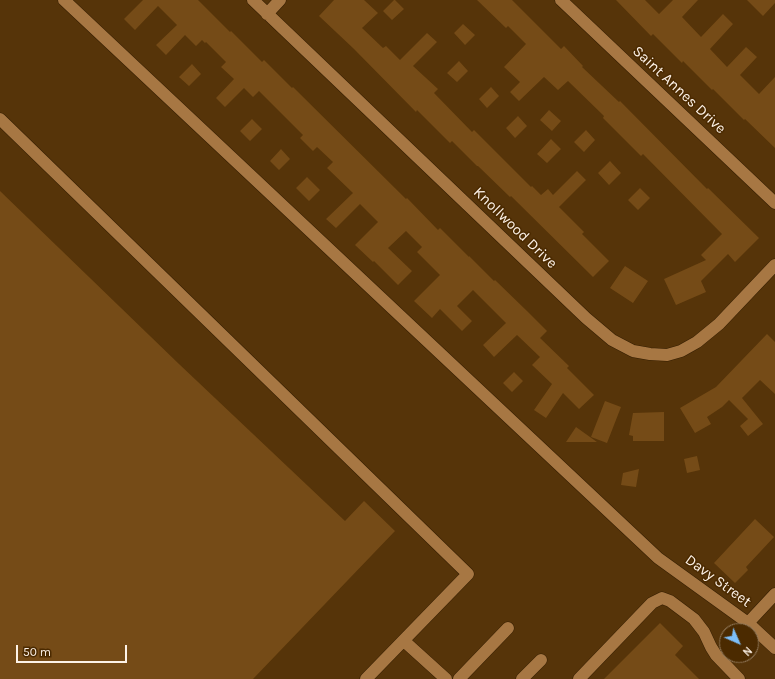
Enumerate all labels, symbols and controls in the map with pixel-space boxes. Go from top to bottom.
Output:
street label: Saint Annes Drive [629,42,729,138]
street label: Knollwood Drive [469,183,561,273]
street label: Davy Street [681,551,755,611]
north arrow [719,623,759,663]
scale bar [18,637,129,663]
text: N [740,644,755,659]
text: 50 m [23,645,51,659]

